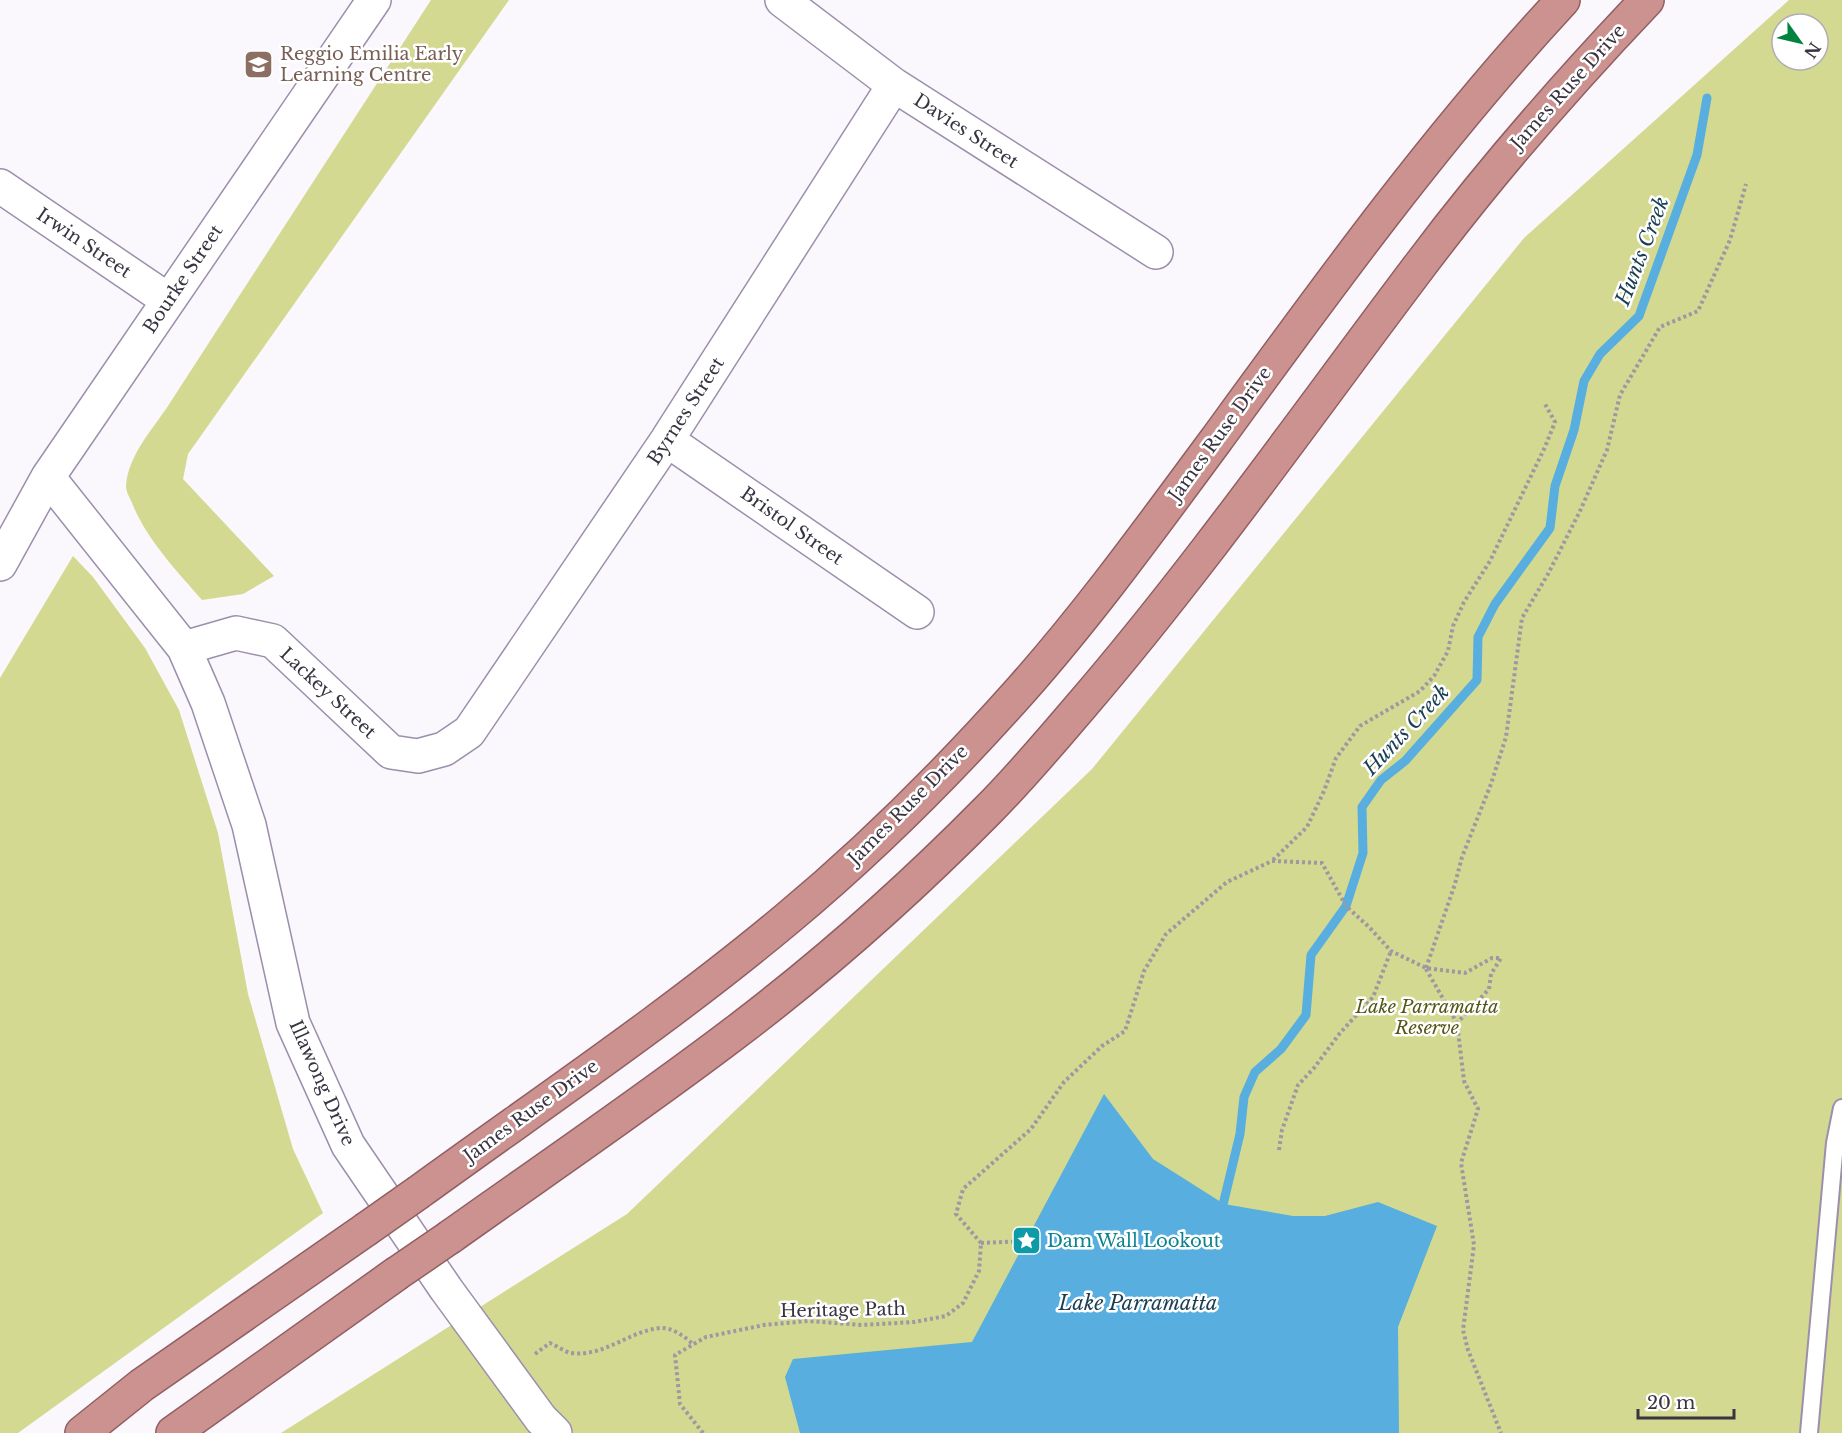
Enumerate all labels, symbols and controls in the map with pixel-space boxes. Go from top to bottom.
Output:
north arrow [1770,12,1830,72]
street label: James Ruse Drive [1505,20,1630,156]
text: N [1800,39,1825,62]
place label: Reggio Emilia Early Learning Centre [280,43,464,86]
school or university icon: Reggio Emilia Early Learning Centre [243,48,275,80]
street label: Davies Street [910,89,1023,173]
water label: Hunts Creek [1610,193,1674,310]
street label: Irwin Street [33,203,136,283]
street label: Bourke Street [139,220,228,337]
street label: Byrnes Street [643,353,729,469]
street label: James Ruse Drive [1163,362,1276,507]
street label: Bristol Street [736,482,848,570]
street label: Lackey Street [275,643,381,743]
water label: Hunts Creek [1358,680,1454,781]
street label: James Ruse Drive [842,740,973,871]
park label: Lake Parramatta Reserve [1355,996,1498,1039]
street label: Illawong Drive [284,1017,360,1149]
street label: James Ruse Drive [458,1055,603,1168]
place icon: Dam Wall Lookout [1010,1225,1042,1257]
place label: Dam Wall Lookout [1047,1230,1221,1252]
water label: Lake Parramatta [1058,1291,1217,1315]
street label: Heritage Path [780,1298,906,1322]
scale bar [1638,1382,1734,1420]
text: 20 m [1647,1392,1695,1414]

